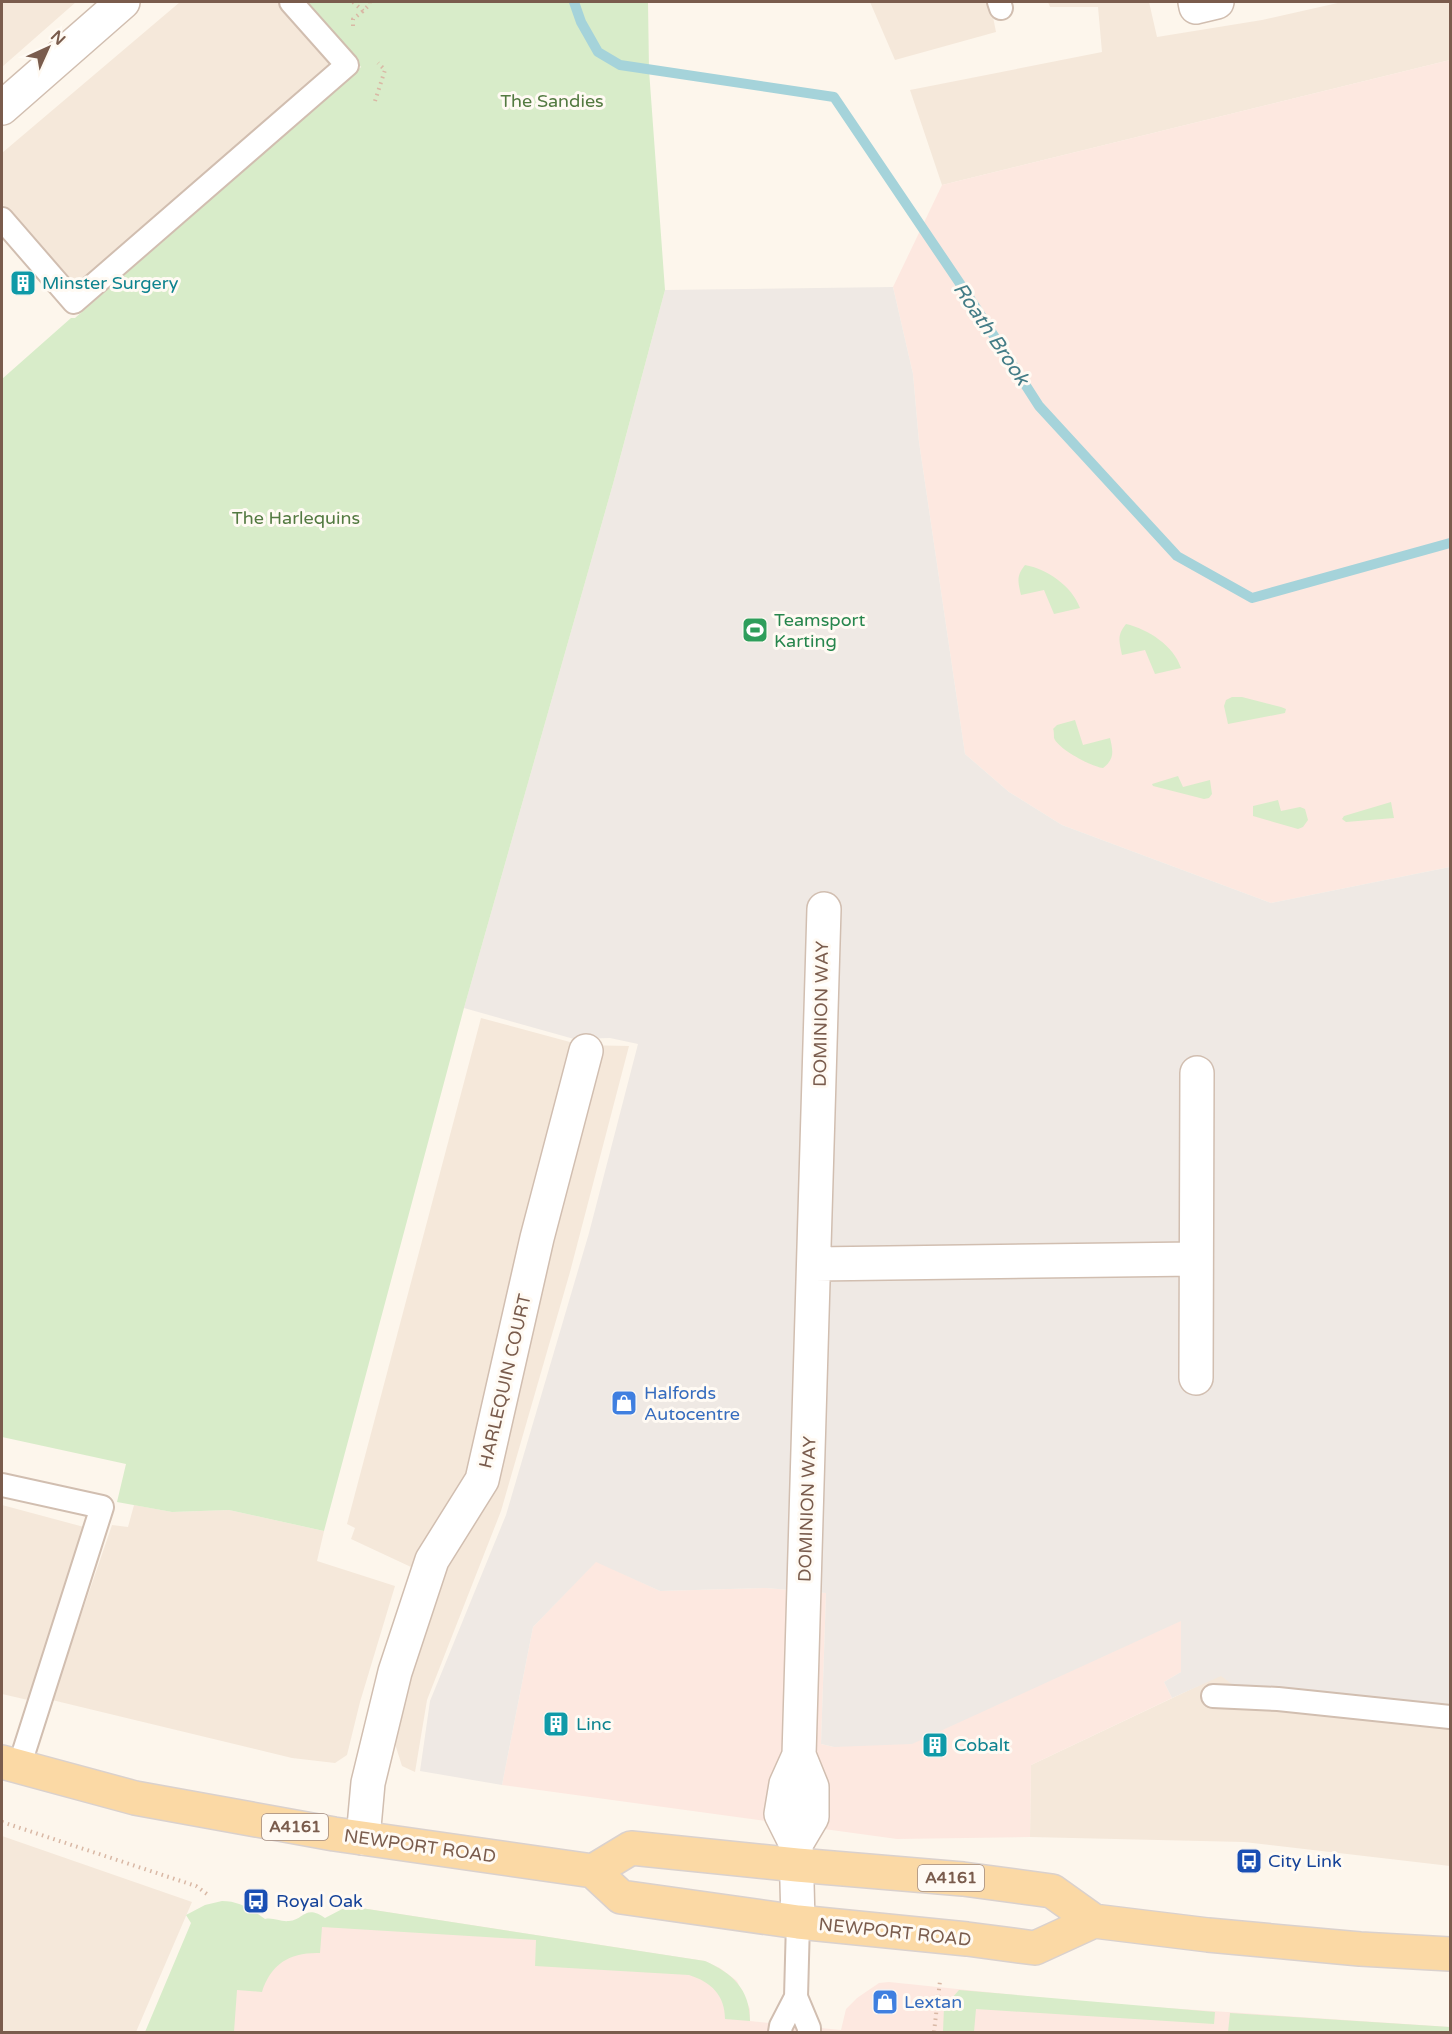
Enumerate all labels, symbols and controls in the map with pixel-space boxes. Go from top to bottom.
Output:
north arrow [18,18,78,78]
text: N [46,26,70,50]
park label: The Sandies [500,90,604,112]
building icon: Minster Surgery [8,268,38,298]
place label: Minster Surgery [42,272,179,294]
water label: Roath Brook [948,278,1035,392]
park label: The Harlequins [232,507,360,529]
place label: Teamsport Karting [774,609,865,652]
sports icon: Teamsport Karting [740,615,770,645]
street label: DOMINION WAY [809,940,833,1087]
street label: HARLEQUIN COURT [474,1292,536,1470]
place label: Halfords Autocentre [644,1382,740,1425]
shop icon: Halfords Autocentre [609,1388,639,1418]
street label: DOMINION WAY [793,1435,821,1582]
building icon: Linc [541,1709,571,1739]
place label: Linc [576,1713,611,1735]
building icon: Cobalt [920,1730,950,1760]
place label: Cobalt [954,1734,1010,1756]
road number: A4161 [262,1814,328,1840]
street label: NEWPORT ROAD [343,1824,497,1868]
bus stop icon: City Link [1234,1846,1264,1876]
place label: City Link [1268,1850,1342,1872]
road number: A4161 [918,1865,984,1891]
bus stop icon: Royal Oak [241,1886,271,1916]
place label: Royal Oak [276,1890,363,1912]
street label: NEWPORT ROAD [818,1913,972,1951]
shop icon: Lextan [870,1987,900,2017]
place label: Lextan [904,1991,962,2013]

